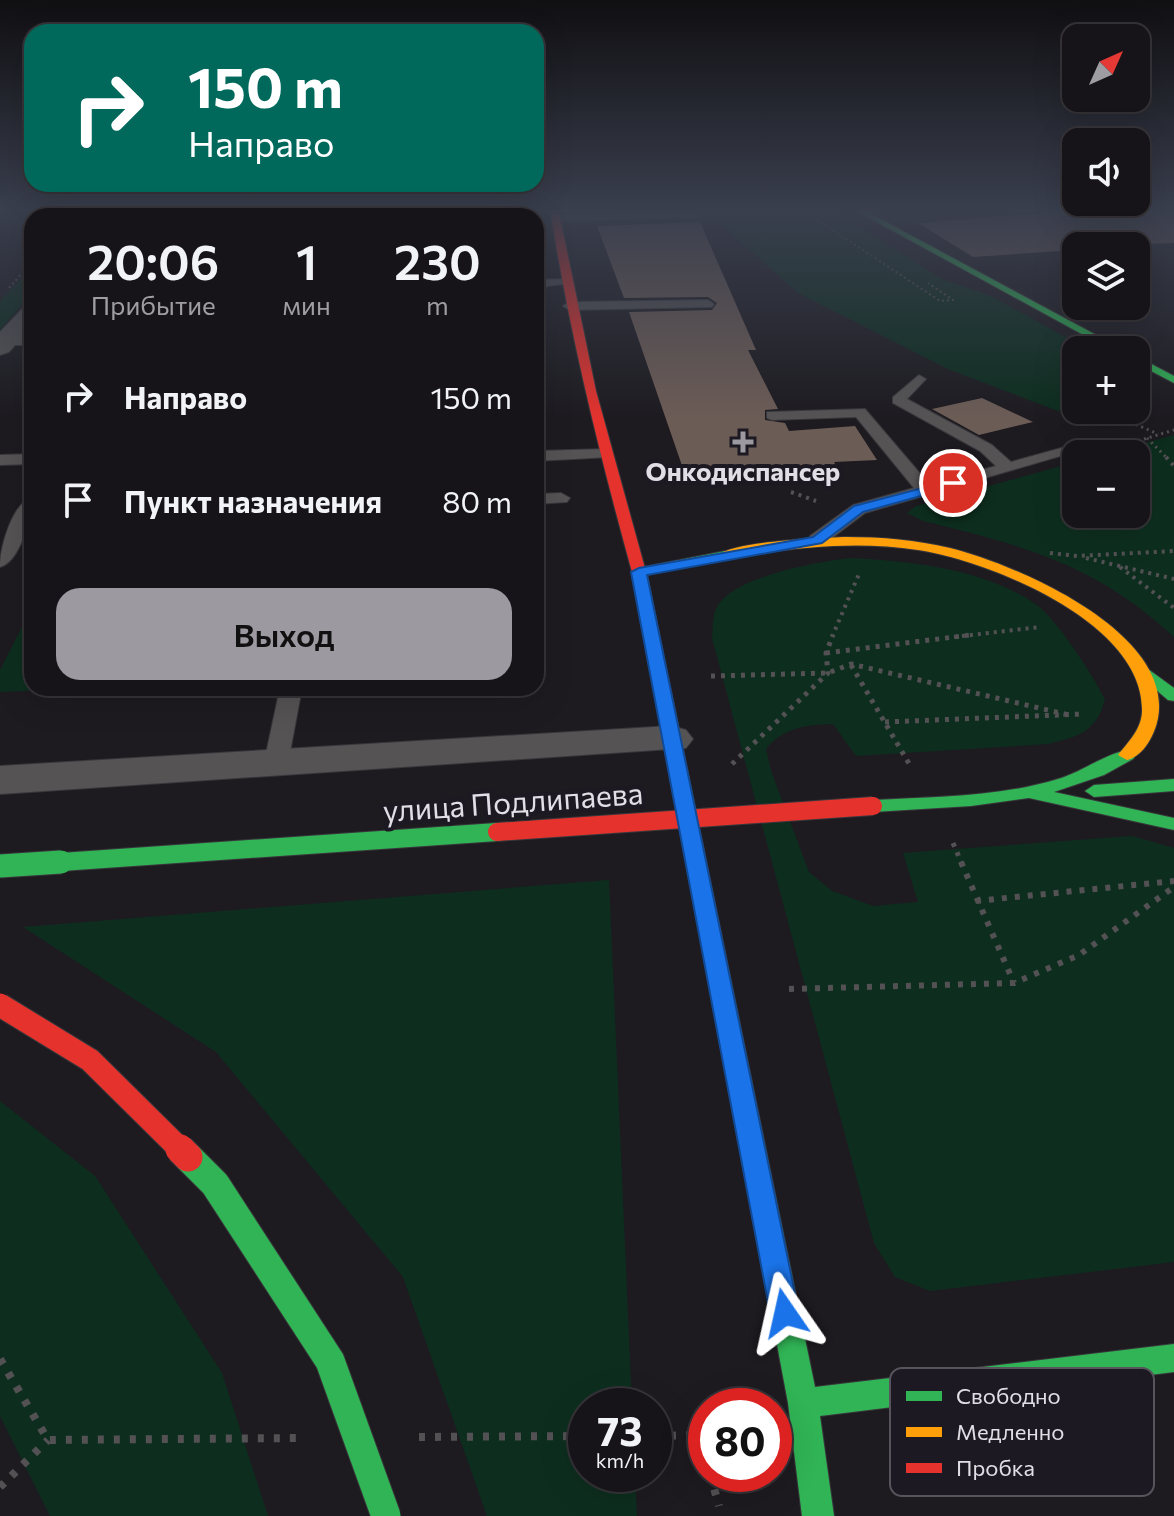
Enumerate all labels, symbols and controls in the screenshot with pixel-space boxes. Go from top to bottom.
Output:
north arrow [1062,24,1150,112]
map controls [1062,24,1150,528]
text: 150 m [188,51,343,120]
icon: right [56,56,160,160]
text: Направо [188,120,334,164]
button: sound [1062,128,1150,216]
text: 20:06 [87,231,219,290]
text: 1 [296,231,317,290]
text: 230 [394,231,481,290]
button: layers [1062,232,1150,320]
text: Прибытие [91,289,216,320]
text: мин [283,289,331,320]
text: m [426,289,449,320]
button: + [1062,336,1150,424]
icon: right [56,374,100,418]
text: Направо [124,378,247,415]
text: 150 m [430,378,512,415]
marker: Онкодиспансер [732,431,754,453]
button: − [1062,440,1150,528]
pin [919,449,987,517]
place label: Онкодиспансер [646,455,840,486]
icon: arrive [931,461,975,505]
icon: arrive [56,478,100,522]
text: Пункт назначения [124,482,382,519]
text: 80 m [442,482,512,519]
button: Выход [56,588,512,680]
street label: улица Подлипаева [382,773,644,828]
position arrow [743,1271,827,1355]
legend [890,1368,1154,1496]
text: Свободно [956,1382,1061,1409]
speed limit sign: 80 [688,1388,792,1492]
text: 73 [597,1405,643,1454]
text: Медленно [956,1418,1064,1445]
text: km/h [596,1448,644,1472]
text: Пробка [956,1454,1035,1481]

